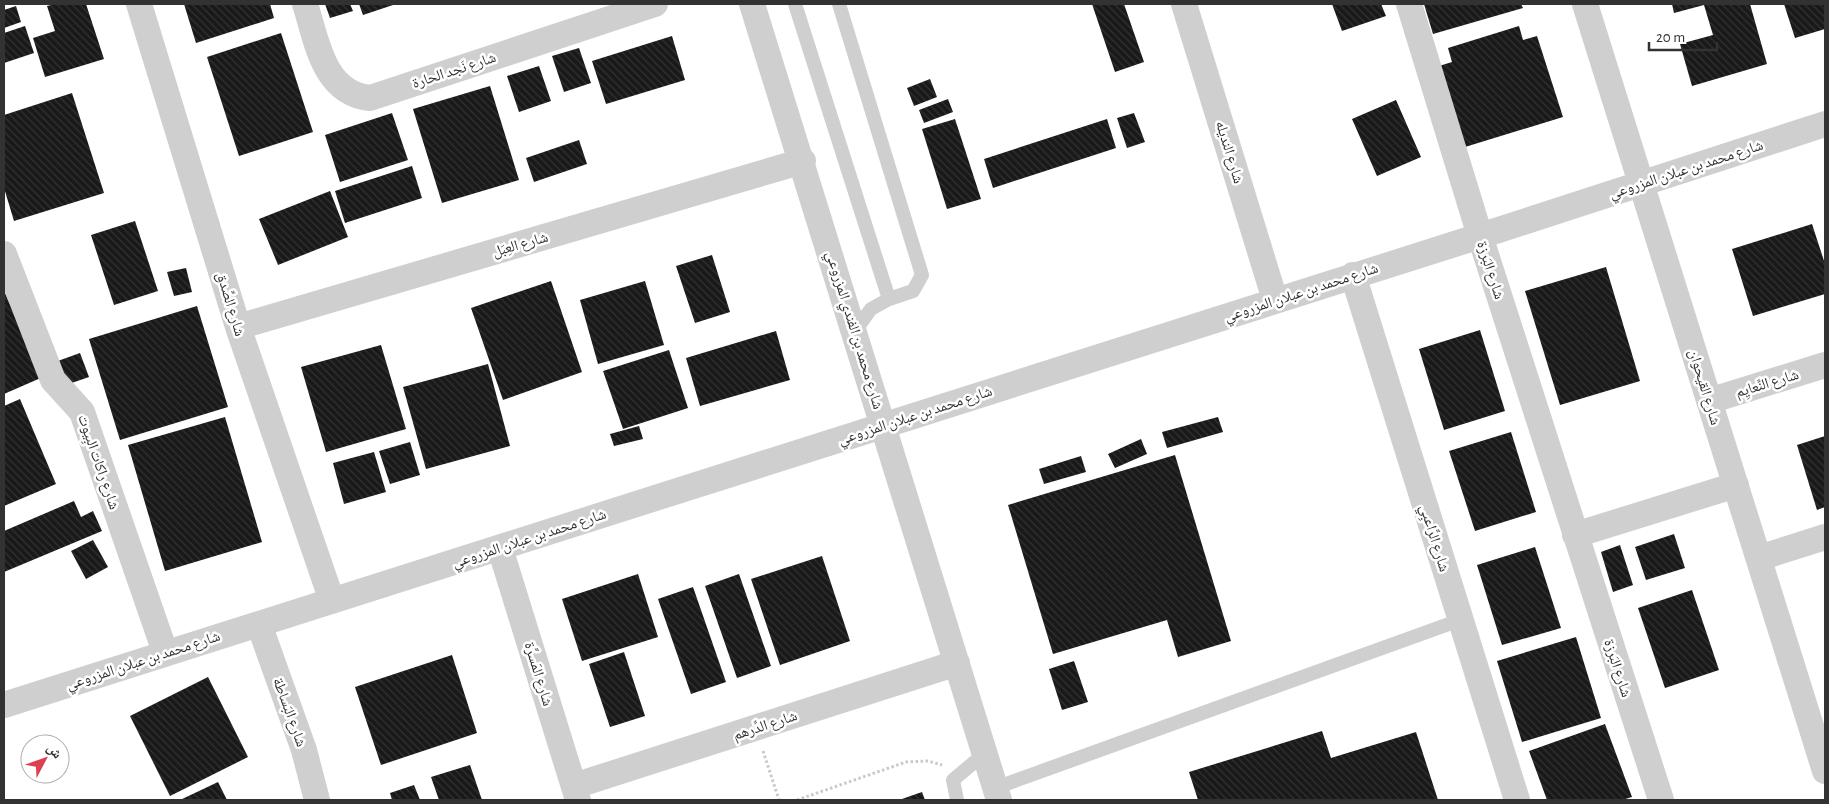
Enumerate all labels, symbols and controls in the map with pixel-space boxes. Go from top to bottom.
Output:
scale bar [1649,20,1716,52]
text: 20 m [1656,30,1685,45]
street label: شارع نَجد الحارة [410,50,499,93]
street label: شارع النديله [1211,119,1246,186]
street label: شارع محمد بن عبلان المزروعي [1607,137,1766,205]
street label: شارع العِبَل [491,229,550,261]
street label: شارع البَرزة [1472,239,1507,302]
street label: شارع محمد بن الفندي المزروعي [820,249,886,412]
street label: شارع محمد بن عبلان المزروعي [1222,260,1381,328]
street label: شارع الصِّدق [212,270,249,339]
street label: شارع القيحوان [1684,348,1723,427]
street label: شارع النَّعايِم [1734,366,1801,403]
street label: شارع محمد بن عبلان المزروعي [836,383,995,451]
street label: شارع راكات البِيوت [72,413,122,513]
street label: شارع الرَّاعبِي [1414,502,1453,575]
street label: شارع محمد بن عبلان المزروعي [450,506,609,574]
street label: شارع محمد بن عبلان المزروعي [64,628,223,696]
street label: شارع البَرزة [1599,637,1634,700]
street label: شارع المَسرَّة [520,640,556,709]
street label: شارع البَساطة [268,676,309,750]
street label: شارع الدِّرهم [731,707,800,745]
north arrow [20,734,70,784]
text: ش [43,741,64,762]

